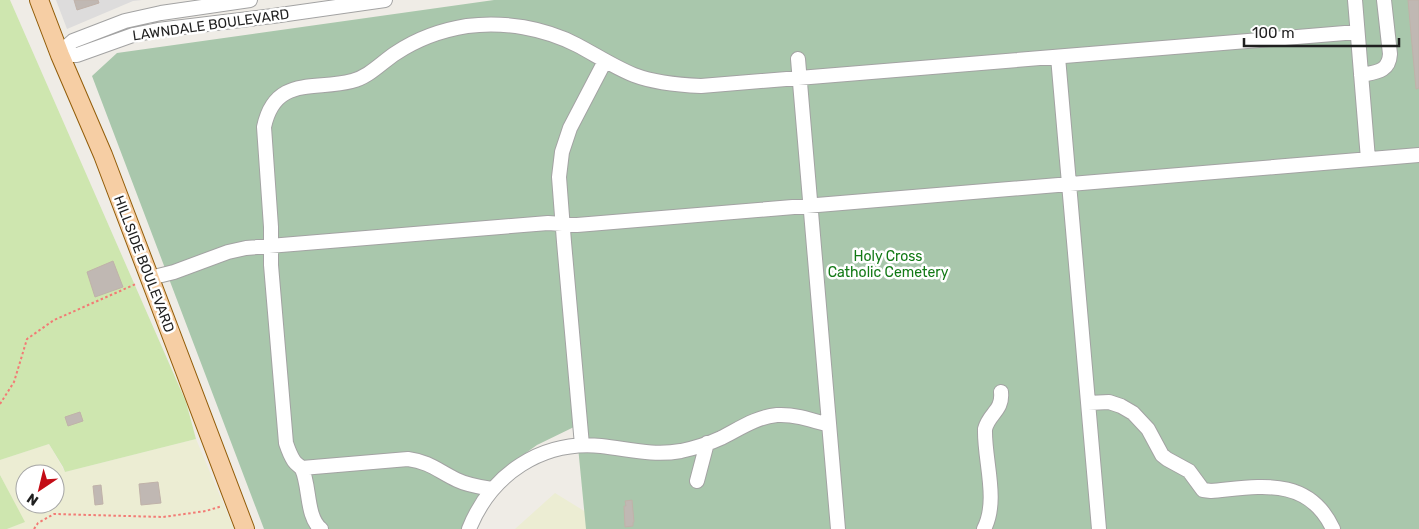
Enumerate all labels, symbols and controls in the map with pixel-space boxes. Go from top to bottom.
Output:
street label: LAWNDALE BOULEVARD [132,6,290,44]
scale bar [1244,15,1399,47]
text: 100 m [1252,24,1294,42]
street label: HILLSIDE BOULEVARD [110,193,178,335]
park label: Holy Cross Catholic Cemetery [828,248,949,281]
north arrow [15,464,65,514]
text: N [24,489,42,509]

